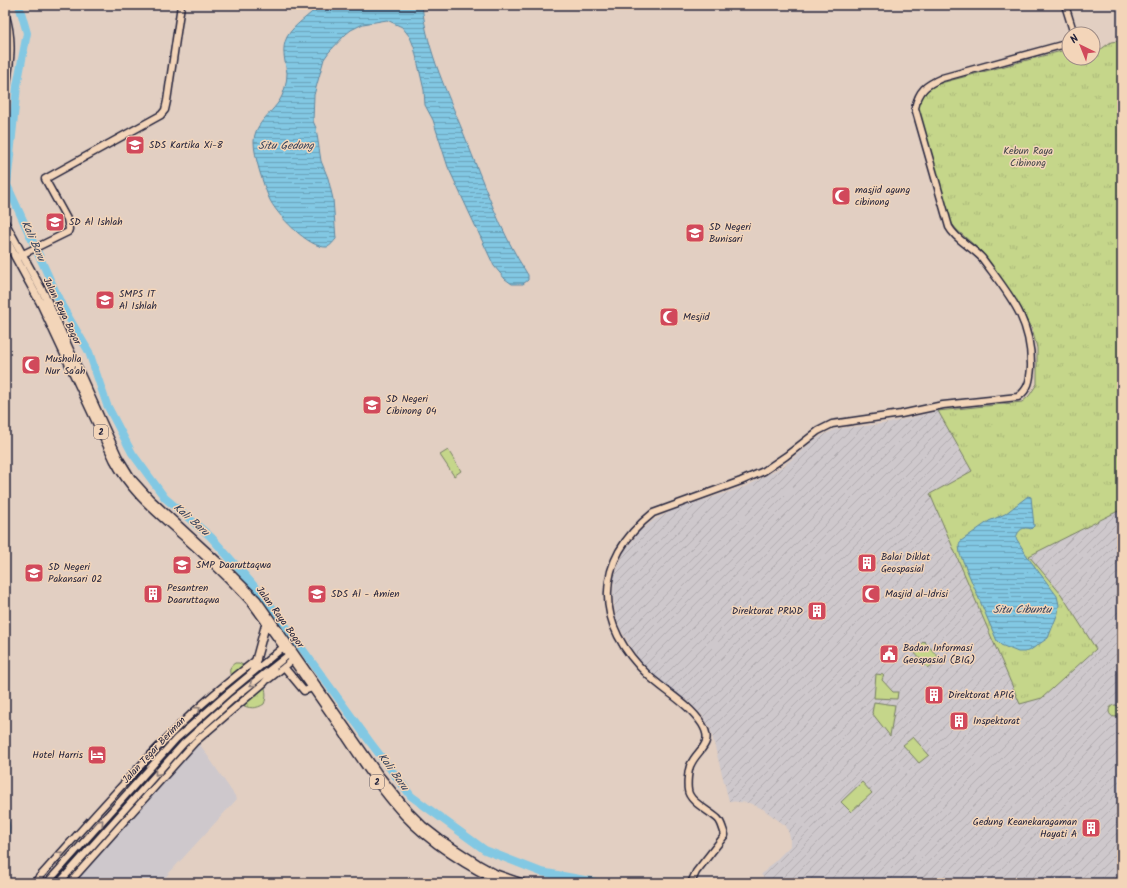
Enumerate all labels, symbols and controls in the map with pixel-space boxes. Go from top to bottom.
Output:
north arrow [1061,26,1101,66]
text: N [1066,30,1084,48]
school or university icon: SDS Kartika Xi-8 [124,134,146,156]
place label: SDS Kartika Xi-8 [149,137,224,153]
water label: Situ Gedong [258,137,315,155]
park label: Kebun Raya Cibinong [1003,143,1053,171]
place label: masjid agung cibinong [855,182,910,210]
mosque icon: masjid agung cibinong [830,185,852,207]
school or university icon: SD Al Ishlah [44,211,66,233]
place label: SD Al Ishlah [69,214,123,230]
water label: Kali Baru [16,218,51,266]
place label: SD Negeri Bunisari [709,219,752,247]
school or university icon: SD Negeri Bunisari [684,222,706,244]
street label: Jalan Raya Bogor [39,275,86,348]
place label: SMPS IT Al Ishlah [119,286,157,314]
school or university icon: SMPS IT Al Ishlah [94,289,116,311]
mosque icon: Mesjid [658,306,680,328]
place label: Mesjid [683,309,711,325]
place label: Musholla Nur Sa'ah [45,351,85,379]
mosque icon: Musholla Nur Sa'ah [20,354,42,376]
place label: SD Negeri Cibinong 04 [386,391,437,419]
school or university icon: SD Negeri Cibinong 04 [361,394,383,416]
road number: 2 [94,425,108,439]
water label: Kali Baru [169,499,214,542]
place label: Balai Diklat Geospasial [881,549,930,577]
building icon: Balai Diklat Geospasial [856,552,878,574]
school or university icon: SMP Daaruttaqwa [171,554,193,576]
place label: SMP Daaruttaqwa [196,557,271,573]
place label: SD Negeri Pakansari 02 [48,559,102,587]
school or university icon: SD Negeri Pakansari 02 [23,562,45,584]
place label: Pesantren Daaruttaqwa [167,580,220,608]
building icon: Pesantren Daaruttaqwa [142,583,164,605]
street label: Jalan Raya Bogor [252,583,308,652]
school or university icon: SDS Al - Amien [306,583,328,605]
mosque icon: Masjid al-Idrisi [860,583,882,605]
place label: SDS Al - Amien [331,586,399,602]
place label: Masjid al-Idrisi [885,586,949,602]
building icon: Direktorat PRWD [806,600,828,622]
water label: Situ Cibuntu [993,601,1053,619]
place label: Direktorat PRWD [732,603,804,619]
place label: Badan Informasi Geospasial (BIG) [903,640,975,668]
public building icon: Badan Informasi Geospasial (BIG) [878,643,900,665]
one-way arrow [249,679,256,686]
building icon: Direktorat APIG [923,684,945,706]
place label: Direktorat APIG [948,687,1014,703]
one-way arrow [193,706,201,713]
building icon: Inspektorat [948,710,970,732]
street label: Jalan Tegar Beriman [118,713,190,787]
place label: Inspektorat [973,713,1020,729]
hotel icon: Hotel Harris [86,744,108,766]
place label: Hotel Harris [32,747,84,763]
water label: Kali Baru [373,750,414,796]
one-way arrow [154,768,162,776]
road number: 2 [370,775,384,789]
place label: Gedung Keanekaragaman Hayati A [973,814,1077,842]
building icon: Gedung Keanekaragaman Hayati A [1080,817,1102,839]
one-way arrow [96,820,103,827]
one-way arrow [56,851,63,859]

